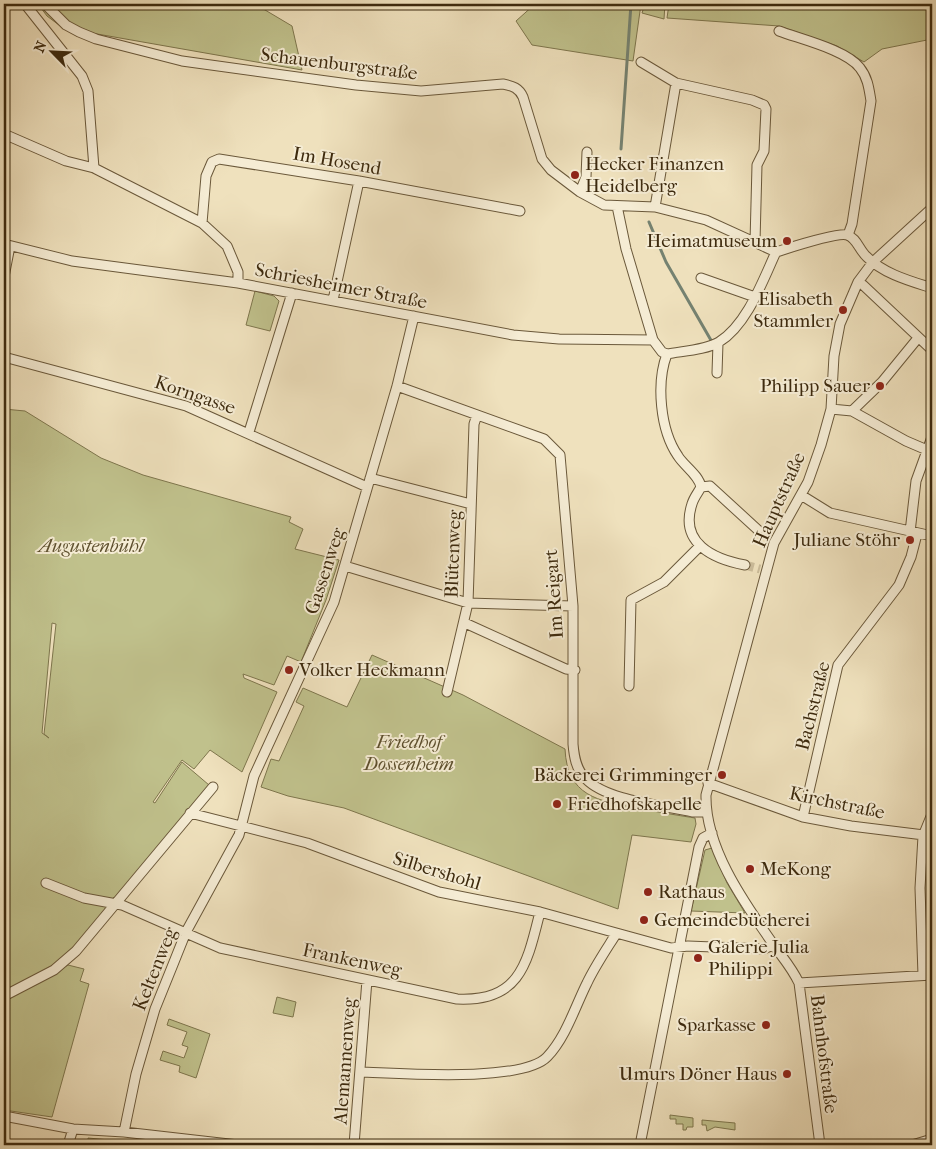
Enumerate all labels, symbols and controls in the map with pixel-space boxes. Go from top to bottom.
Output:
north arrow [28,28,78,78]
text: N [31,38,51,55]
street label: Schauenburgstraße [259,43,419,85]
street label: Im Hosend [291,142,384,180]
place label: Hecker Finanzen Heidelberg [585,153,724,197]
marker: Hecker Finanzen Heidelberg [569,169,581,181]
place label: Heimatmuseum [647,230,777,252]
marker: Heimatmuseum [781,235,793,247]
street label: Schriesheimer Straße [253,259,429,313]
place label: Elisabeth Stammler [753,288,834,332]
marker: Elisabeth Stammler [837,304,849,316]
street label: Korngasse [151,371,239,419]
place label: Philipp Sauer [760,375,871,397]
marker: Philipp Sauer [874,380,886,392]
street label: Hauptstraße [748,449,810,551]
street label: Blütenweg [440,509,466,599]
street label: Gassenweg [301,524,350,617]
place label: Juliane Stöhr [792,529,901,551]
marker: Juliane Stöhr [904,534,916,546]
park label: Augustenbühl [37,535,146,557]
street label: Im Reigart [540,548,568,639]
place label: Volker Heckmann [298,659,445,681]
street label: Bachstraße [791,659,835,753]
marker: Volker Heckmann [283,664,295,676]
park label: Friedhof Dossenheim [362,731,454,775]
place label: Bäckerei Grimminger [534,764,713,786]
marker: Bäckerei Grimminger [716,769,728,781]
street label: Kirchstraße [787,782,887,824]
place label: Friedhofskapelle [567,793,702,815]
marker: Friedhofskapelle [551,798,563,810]
street label: Silbershohl [390,847,484,895]
place label: MeKong [760,858,831,880]
marker: MeKong [744,863,756,875]
place label: Rathaus [658,881,725,903]
marker: Rathaus [642,886,654,898]
place label: Gemeindebücherei [654,909,810,931]
marker: Gemeindebücherei [638,914,650,926]
street label: Keltenweg [128,923,182,1014]
place label: Galerie Julia Philippi [708,936,809,980]
street label: Frankenweg [300,939,404,981]
marker: Galerie Julia Philippi [692,952,704,964]
street label: Bahnhofstraße [806,993,842,1115]
street label: Alemannenweg [330,996,360,1126]
place label: Sparkasse [677,1014,756,1036]
marker: Sparkasse [760,1019,772,1031]
place label: Umurs Döner Haus [619,1063,777,1085]
marker: Umurs Döner Haus [781,1068,793,1080]

